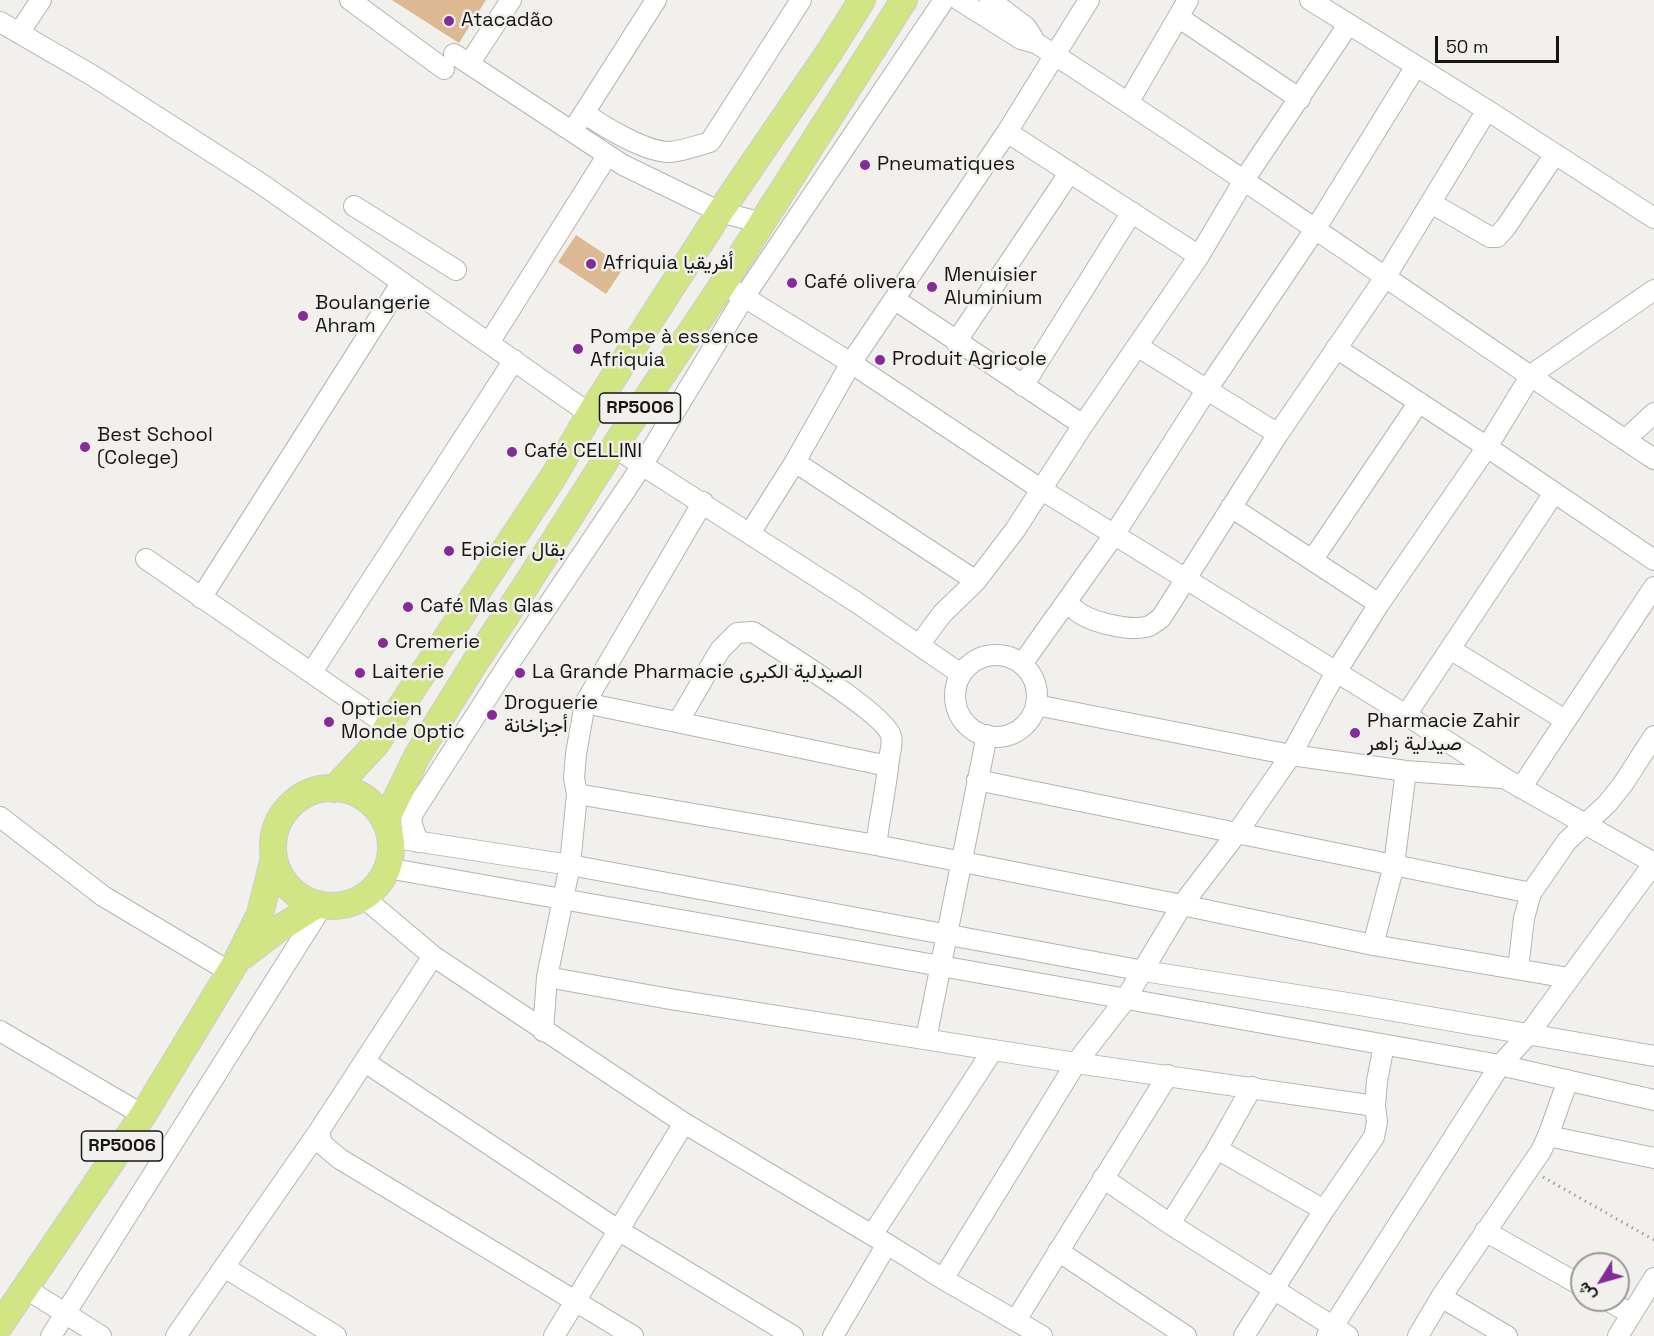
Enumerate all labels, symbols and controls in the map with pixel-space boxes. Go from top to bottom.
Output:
place label: Atacadão [461,9,553,33]
marker: Atacadão [442,14,456,28]
scale bar [1438,24,1562,62]
text: 50 m [1446,35,1488,58]
place label: Pneumatiques [877,153,1015,177]
marker: Pneumatiques [858,158,872,172]
place label: Afriquia أفريقيا [603,252,733,276]
marker: Afriquia أفريقيا [584,257,598,271]
place label: Menuisier Aluminium [944,264,1042,311]
place label: Café olivera [804,271,916,295]
marker: Café olivera [785,276,799,290]
marker: Menuisier Aluminium [925,280,939,294]
place label: Boulangerie Ahram [315,292,430,339]
marker: Boulangerie Ahram [296,309,310,323]
place label: Pompe à essence Afriquia [590,326,759,373]
marker: Pompe à essence Afriquia [571,342,585,356]
place label: Produit Agricole [892,348,1047,372]
marker: Produit Agricole [873,353,887,367]
road number: RP5006 [600,393,680,423]
place label: Best School (Colege) [97,424,213,471]
marker: Best School (Colege) [78,440,92,454]
place label: Café CELLINI [524,440,642,464]
marker: Café CELLINI [505,445,519,459]
place label: Epicier بقال [461,539,565,563]
marker: Epicier بقال [442,544,456,558]
place label: Café Mas Glas [420,595,554,619]
marker: Café Mas Glas [401,600,415,614]
place label: Cremerie [395,631,480,655]
marker: Cremerie [376,636,390,650]
place label: Laiterie [372,661,444,685]
place label: La Grande Pharmacie الصيدلية الكبرى [532,661,863,685]
marker: Laiterie [353,666,367,680]
marker: La Grande Pharmacie الصيدلية الكبرى [513,666,527,680]
place label: Droguerie أجزاخانة [504,692,598,739]
place label: Opticien Monde Optic [341,698,465,745]
marker: Droguerie أجزاخانة [485,708,499,722]
place label: Pharmacie Zahir صيدلية زاهر [1367,710,1520,757]
marker: Opticien Monde Optic [322,715,336,729]
marker: Pharmacie Zahir صيدلية زاهر [1348,726,1362,740]
road number: RP5006 [82,1131,162,1161]
north arrow [1570,1252,1630,1312]
text: ش [1573,1278,1601,1306]

